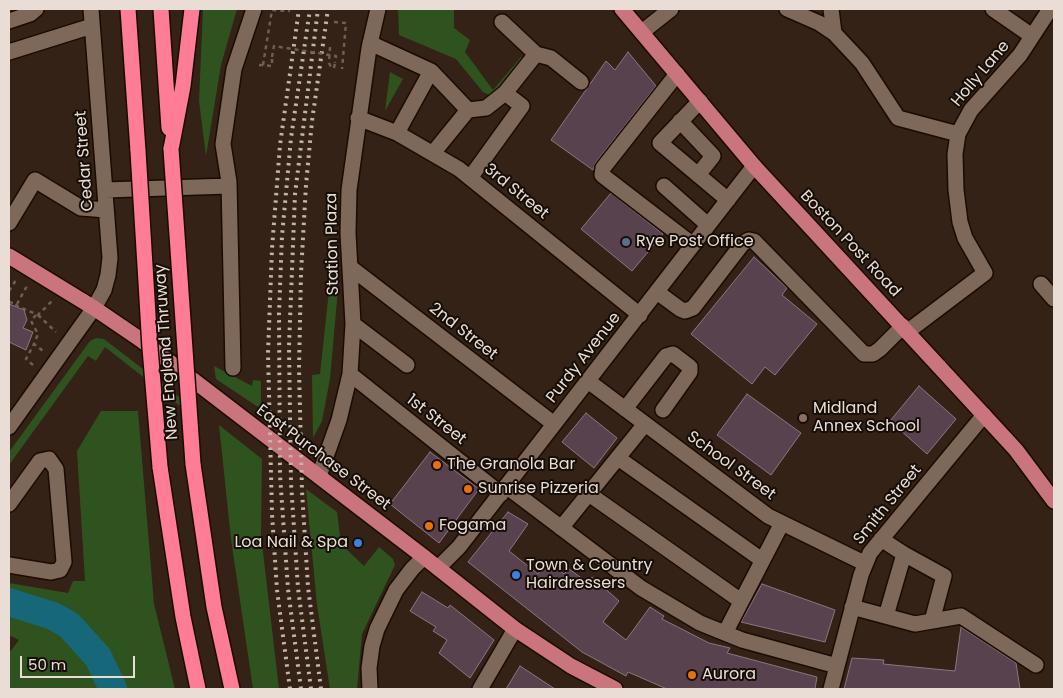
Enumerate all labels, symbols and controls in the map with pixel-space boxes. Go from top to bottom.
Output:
street label: Holly Lane [948,37,1014,111]
street label: Cedar Street [72,110,98,212]
street label: 3rd Street [480,160,552,224]
street label: Boston Post Road [796,187,904,301]
street label: Station Plaza [323,193,343,295]
place label: Rye Post Office [636,232,754,252]
marker: Rye Post Office [620,236,632,248]
street label: New England Thruway [151,264,183,440]
street label: 2nd Street [425,299,501,365]
street label: Purdy Avenue [543,309,625,407]
street label: 1st Street [402,391,470,449]
place label: Midland Annex School [813,399,920,437]
street label: East Purchase Street [252,401,394,515]
marker: Midland Annex School [797,412,809,424]
street label: School Street [683,427,779,505]
place label: The Granola Bar [447,455,575,475]
marker: The Granola Bar [431,459,443,471]
street label: Smith Street [850,461,926,549]
place label: Sunrise Pizzeria [478,479,599,499]
marker: Sunrise Pizzeria [462,483,474,495]
place label: Fogama [439,516,506,536]
marker: Fogama [423,520,435,532]
place label: Loa Nail & Spa [234,533,348,553]
marker: Loa Nail & Spa [352,537,364,549]
place label: Town & Country Hairdressers [526,556,652,594]
marker: Town & Country Hairdressers [510,569,522,581]
scale bar [22,646,138,678]
text: 50 m [28,654,66,675]
place label: Aurora [702,665,756,685]
marker: Aurora [686,669,698,681]

